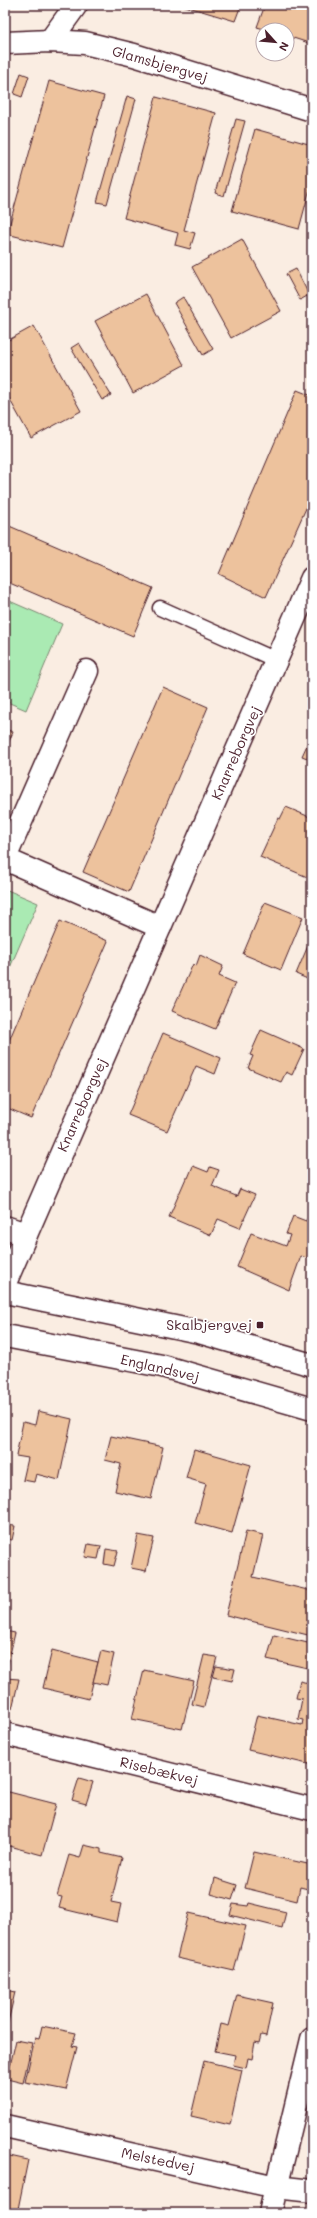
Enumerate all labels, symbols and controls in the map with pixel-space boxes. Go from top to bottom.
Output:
north arrow [255,22,295,62]
text: N [276,40,293,54]
street label: Glamsbjergvej [110,41,210,86]
street label: Knarreborgvej [206,703,265,803]
street label: Knarreborgvej [52,1055,111,1155]
place label: Skalbjergvej [166,1315,252,1334]
marker: Skalbjergvej [255,1320,265,1330]
street label: Englandsvej [119,1349,201,1386]
street label: Risebækvej [118,1752,200,1789]
street label: Melstedvej [120,2142,197,2177]

